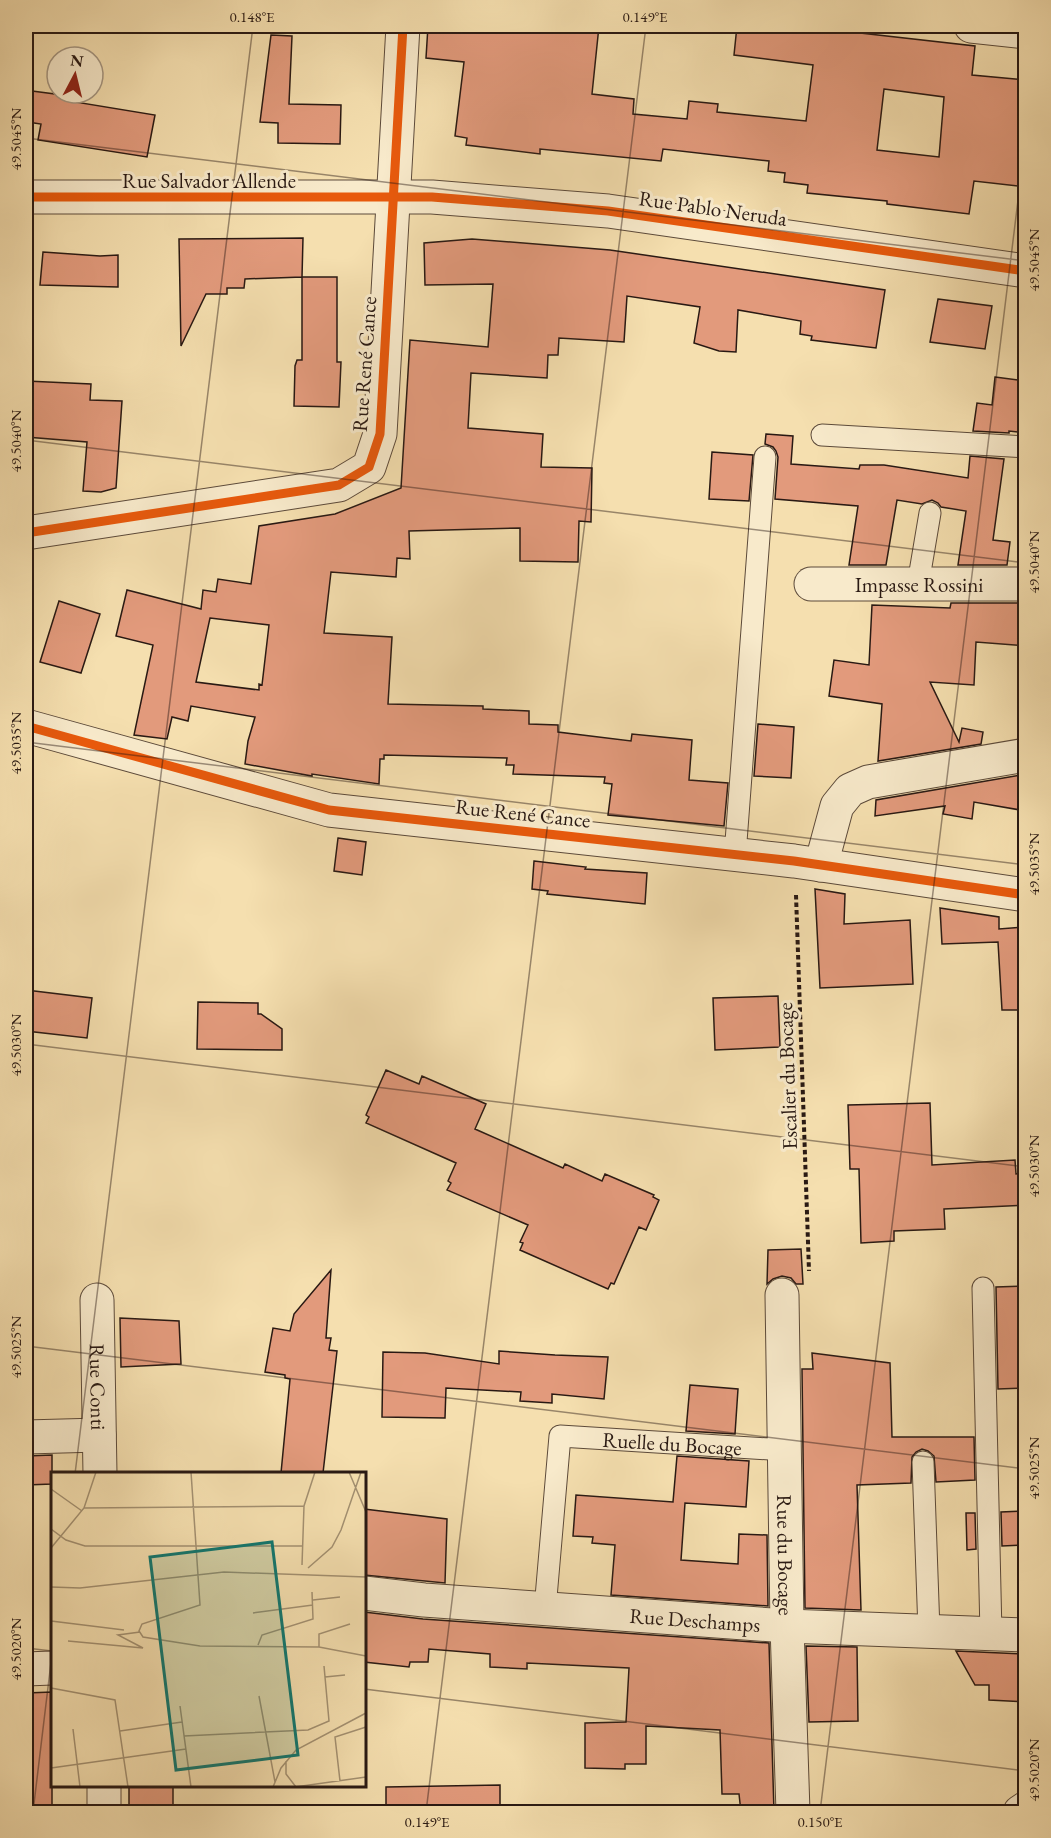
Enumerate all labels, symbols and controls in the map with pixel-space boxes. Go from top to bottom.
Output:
text: 0.148°E [229,7,275,26]
text: 0.149°E [622,7,668,26]
north arrow [45,45,105,105]
text: N [69,49,85,72]
text: 49.5045°N [6,107,25,170]
street label: Rue Salvador Allende [122,167,296,194]
street label: Rue Pablo Neruda [637,184,789,232]
text: 49.5045°N [1024,228,1043,291]
street label: Rue René Cance [346,295,382,433]
text: 49.5040°N [6,409,25,472]
text: 49.5040°N [1024,530,1043,593]
street label: Impasse Rossini [855,571,983,598]
text: 49.5035°N [6,711,25,774]
street label: Rue René Cance [454,792,592,834]
text: 49.5035°N [1024,832,1043,895]
street label: Escalier du Bocage [771,1002,803,1150]
text: 49.5030°N [6,1013,25,1076]
text: 49.5030°N [1024,1134,1043,1197]
text: 49.5025°N [6,1315,25,1378]
street label: Rue Conti [84,1343,113,1431]
street label: Ruelle du Bocage [602,1425,743,1461]
text: 49.5025°N [1024,1436,1043,1499]
inset map [51,1472,366,1787]
street label: Rue du Bocage [772,1494,800,1616]
street label: Rue Deschamps [629,1601,761,1638]
text: 49.5020°N [6,1617,25,1680]
text: 49.5020°N [1024,1738,1043,1801]
text: 0.149°E [404,1812,450,1831]
text: 0.150°E [797,1812,843,1831]

